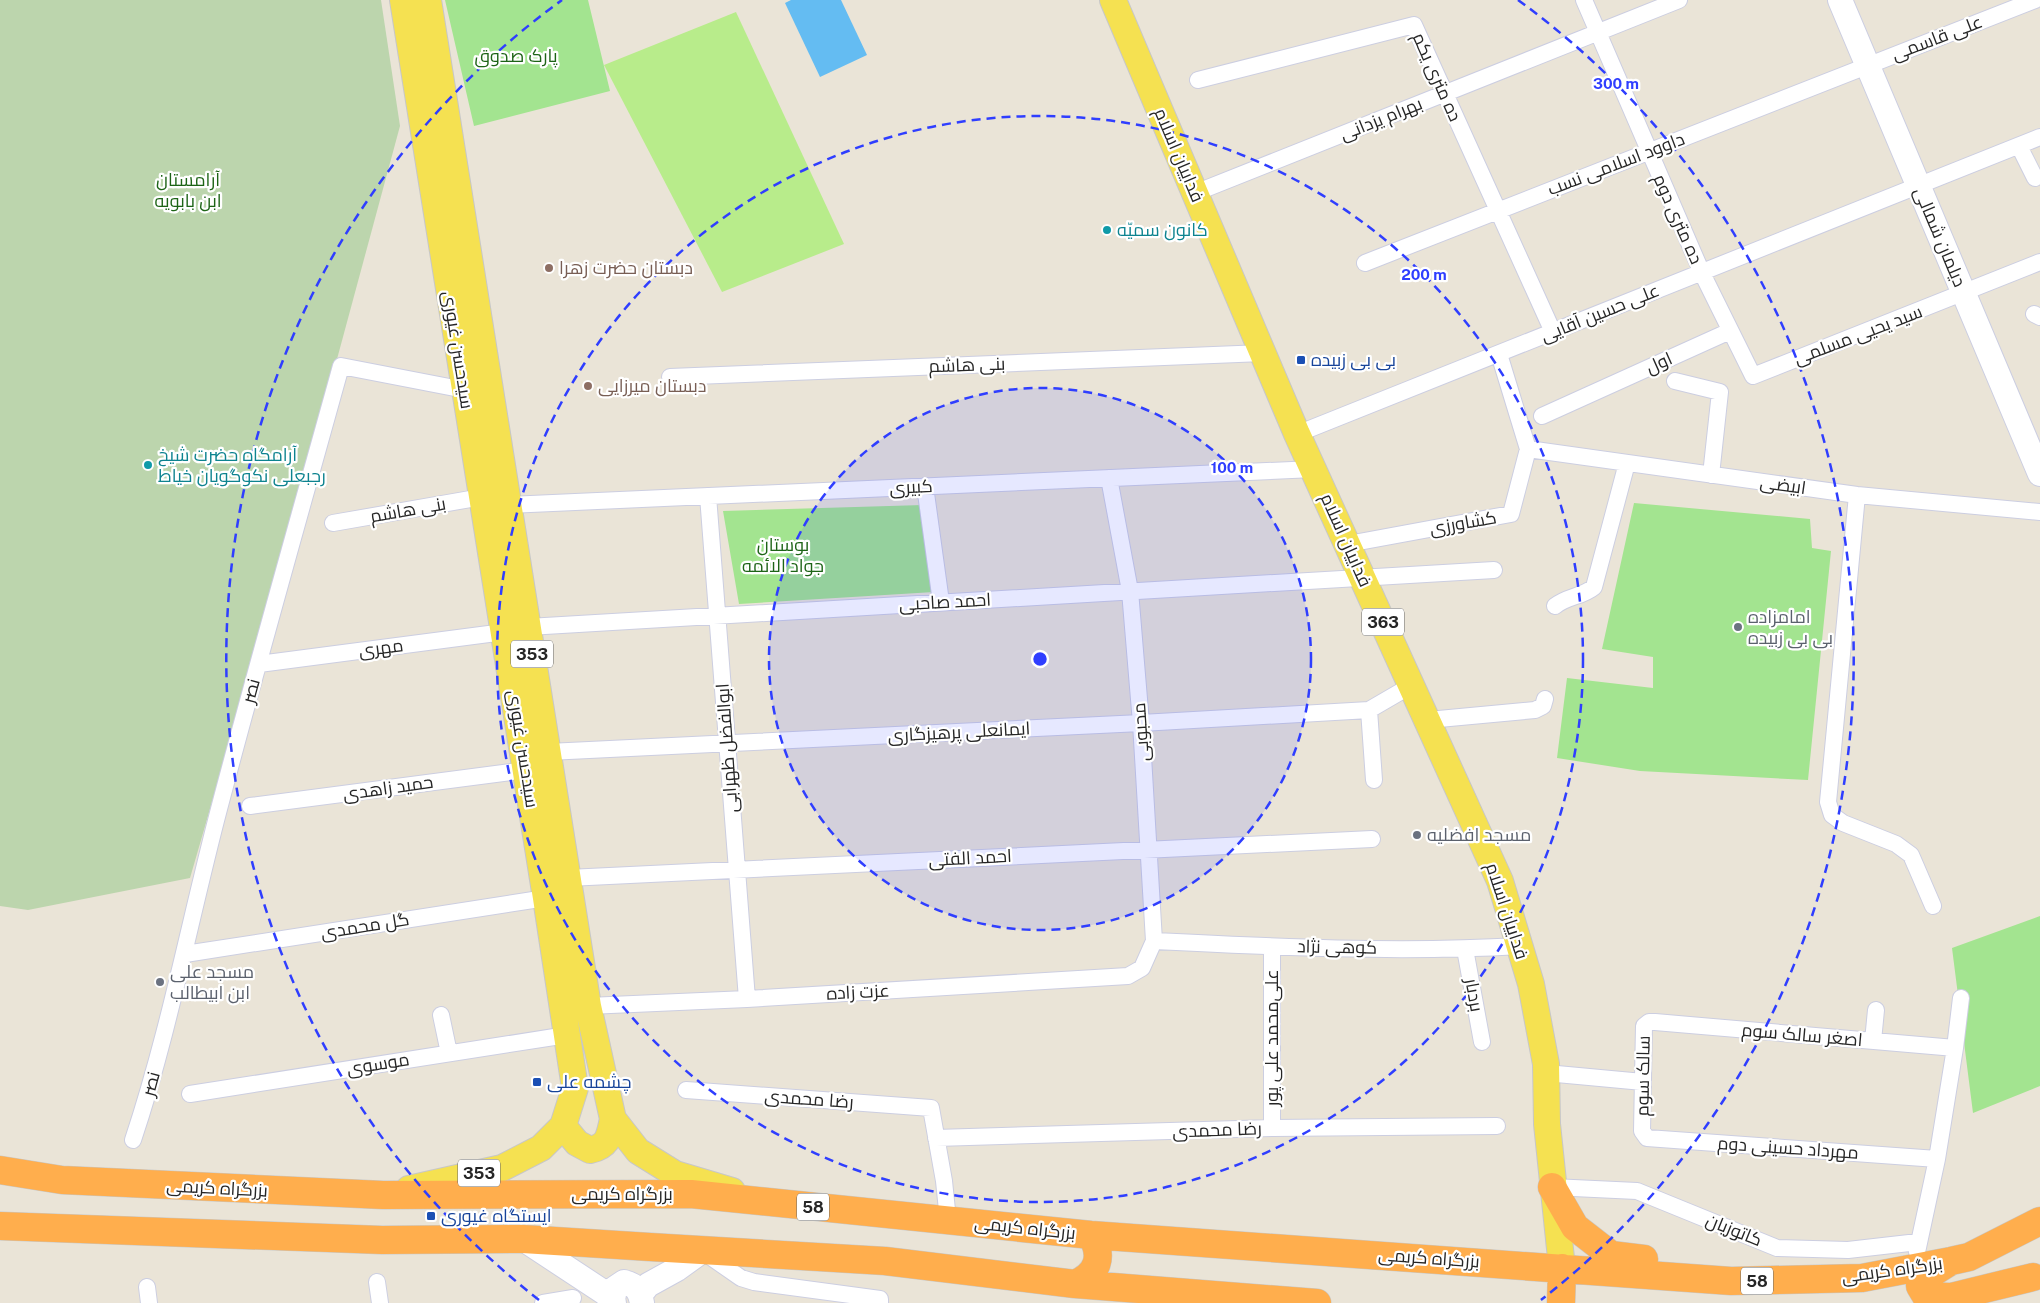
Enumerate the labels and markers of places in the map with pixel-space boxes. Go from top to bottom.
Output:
place label: کانون سمیّه [1117,219,1208,241]
marker: کانون سمیّه [1101,224,1113,236]
place label: دبستان حضرت زهرا [559,257,693,279]
marker: دبستان حضرت زهرا [543,262,555,274]
place label: بی بی زبیده [1311,349,1396,371]
marker: بی بی زبیده [1295,354,1307,366]
place label: دبستان میرزایی [598,375,707,397]
marker: دبستان میرزایی [582,380,594,392]
place label: آرامگاه حضرت شیخ رجبعلی نکوگویان خیاط [158,444,326,487]
marker: آرامگاه حضرت شیخ رجبعلی نکوگویان خیاط [142,459,154,471]
place label: امامزاده بی بی زبیده [1748,606,1833,649]
marker: امامزاده بی بی زبیده [1732,621,1744,633]
centre of rings [1031,650,1049,668]
place label: مسجد افضلیه [1427,824,1531,845]
marker: مسجد افضلیه [1411,829,1423,841]
place label: مسجد علی ابن ابیطالب [170,961,254,1004]
marker: مسجد علی ابن ابیطالب [154,976,166,988]
place label: چشمه علی [547,1071,632,1094]
marker: چشمه علی [531,1076,543,1088]
place label: ایستگاه غیوری [441,1205,552,1227]
marker: ایستگاه غیوری [425,1210,437,1222]

